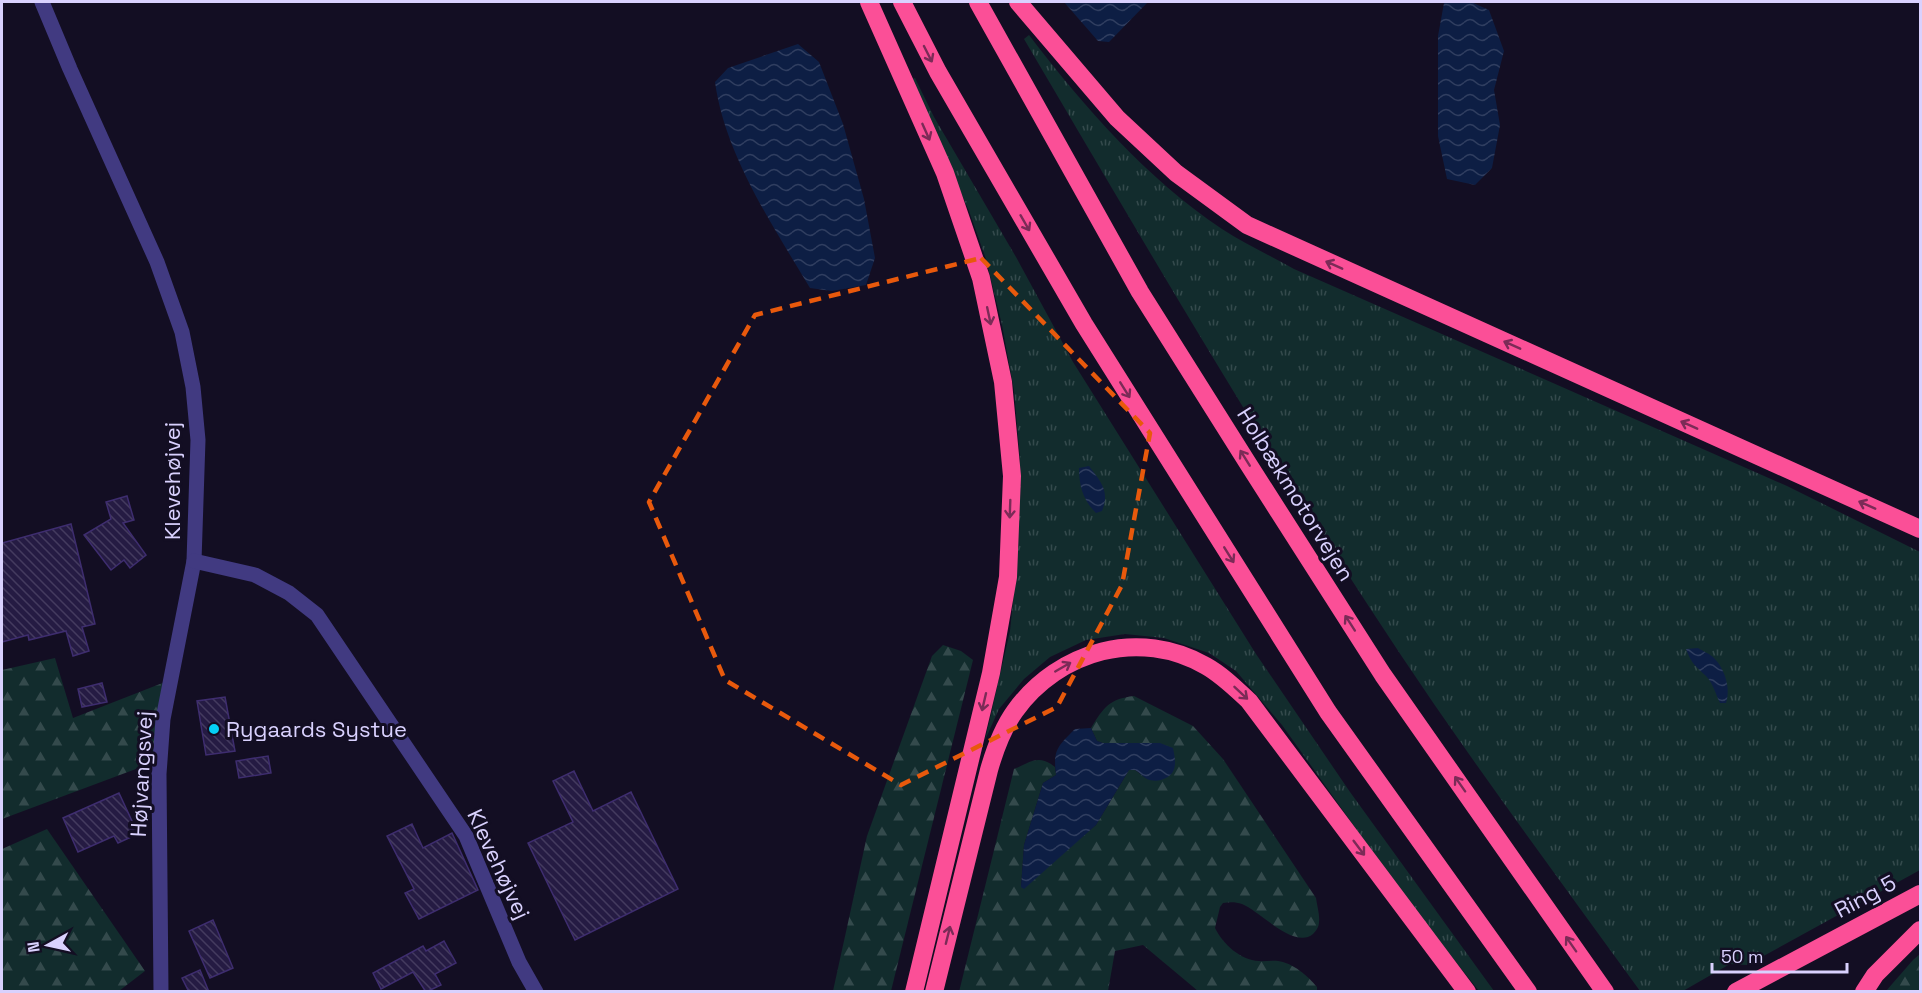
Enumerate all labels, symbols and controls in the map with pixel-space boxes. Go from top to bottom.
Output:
one-way arrow [923,44,935,62]
one-way arrow [921,122,933,140]
one-way arrow [1020,214,1032,231]
one-way arrow [1325,258,1343,270]
one-way arrow [984,306,995,325]
one-way arrow [1503,339,1521,350]
one-way arrow [1120,381,1132,398]
street label: Holbækmotorvejen [1231,402,1361,586]
one-way arrow [1681,419,1699,431]
street label: Klevehøjvej [158,422,186,540]
one-way arrow [1239,451,1251,467]
one-way arrow [1005,499,1016,519]
one-way arrow [1858,499,1876,510]
one-way arrow [1224,546,1236,563]
one-way arrow [1344,615,1356,632]
one-way arrow [1054,661,1071,673]
one-way arrow [1233,686,1248,700]
one-way arrow [978,692,989,711]
street label: Højvangsvej [124,710,158,838]
place label: Rygaards Systue [226,715,407,743]
marker: Rygaards Systue [207,722,221,736]
one-way arrow [1453,776,1466,792]
street label: Klevehøjvej [461,805,537,923]
one-way arrow [1353,840,1365,856]
street label: Ring 5 [1829,868,1901,924]
north arrow [18,915,78,975]
one-way arrow [943,926,955,945]
one-way arrow [1565,936,1577,952]
scale bar [1712,936,1847,974]
text: N [22,940,45,954]
text: 50 m [1721,945,1763,968]

